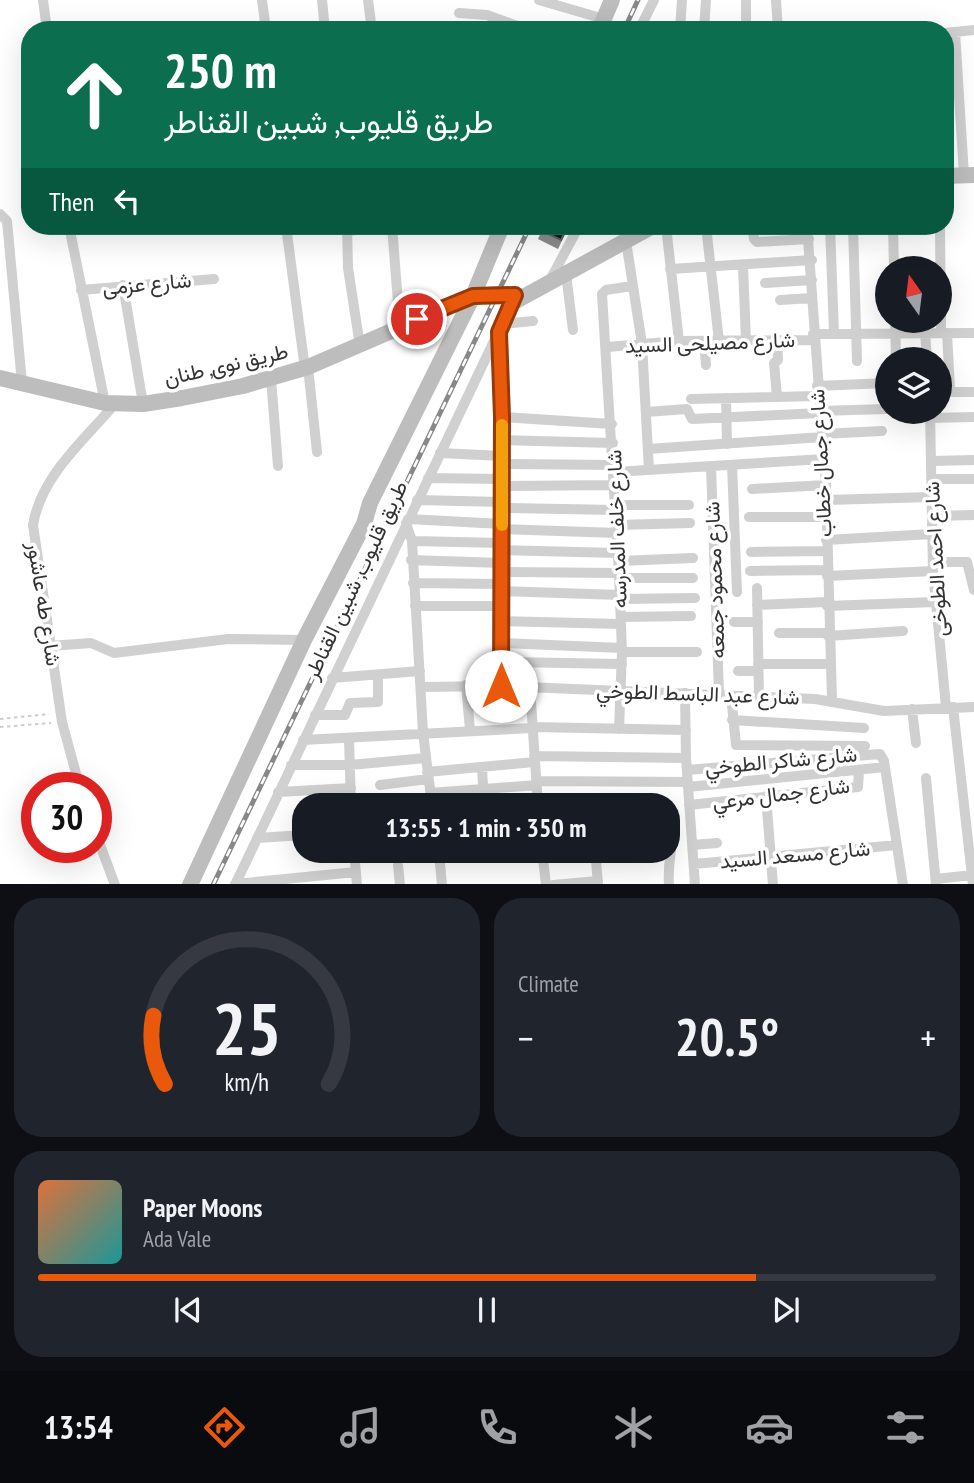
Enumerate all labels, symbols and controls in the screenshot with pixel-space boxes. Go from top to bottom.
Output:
text: 250 m [164,38,277,102]
icon: ahead [49,49,140,140]
text: طريق قليوب, شبين القناطر [164,100,493,142]
icon: left [108,182,146,220]
text: Then [49,185,94,218]
north arrow [875,256,952,332]
map controls [875,256,952,424]
street label: شارع عزمى [101,266,193,302]
pin [387,289,447,349]
icon: arrive [398,300,436,338]
street label: شارع مصيلحى السيد [625,326,795,360]
street label: طريق نوى, طنان [161,337,291,392]
button: layers [875,347,952,424]
street label: شارع جمال خطاب [803,388,839,538]
street label: شارع خلف المدرسه [600,449,634,609]
street label: طريق قليوب, شبين القناطر [297,476,413,684]
street label: شارع احمد الطوخى [918,481,954,637]
street label: شارع محمود جمعه [698,501,732,659]
street label: شارع طه عاشور [20,539,68,668]
position arrow [464,649,538,723]
street label: شارع عبد الباسط الطوخي [596,676,800,715]
street label: شارع شاكر الطوخي [704,740,859,785]
speed limit sign: 30 [21,772,112,863]
street label: شارع جمال مرعي [711,772,852,819]
text: 13:55 · 1 min · 350 m [386,811,586,844]
street label: شارع مسعد السيد [719,834,871,876]
text: Climate [518,969,579,998]
text: 25 [212,980,282,1074]
text: 20.5° [675,1003,779,1070]
text: − [518,1013,534,1062]
text: + [920,1013,936,1062]
text: km/h [225,1065,269,1097]
text: Paper Moons [143,1191,262,1224]
text: Ada Vale [143,1224,211,1253]
icon: previous [169,1291,207,1329]
icon: pause [468,1291,506,1329]
icon: next [767,1291,805,1329]
icon: directions [200,1403,249,1452]
icon: music [336,1403,385,1452]
icon: phone [473,1403,522,1452]
icon: climate [609,1403,658,1452]
icon: car [745,1403,794,1452]
icon: filters [881,1403,930,1452]
text: 13:54 [44,1406,113,1448]

